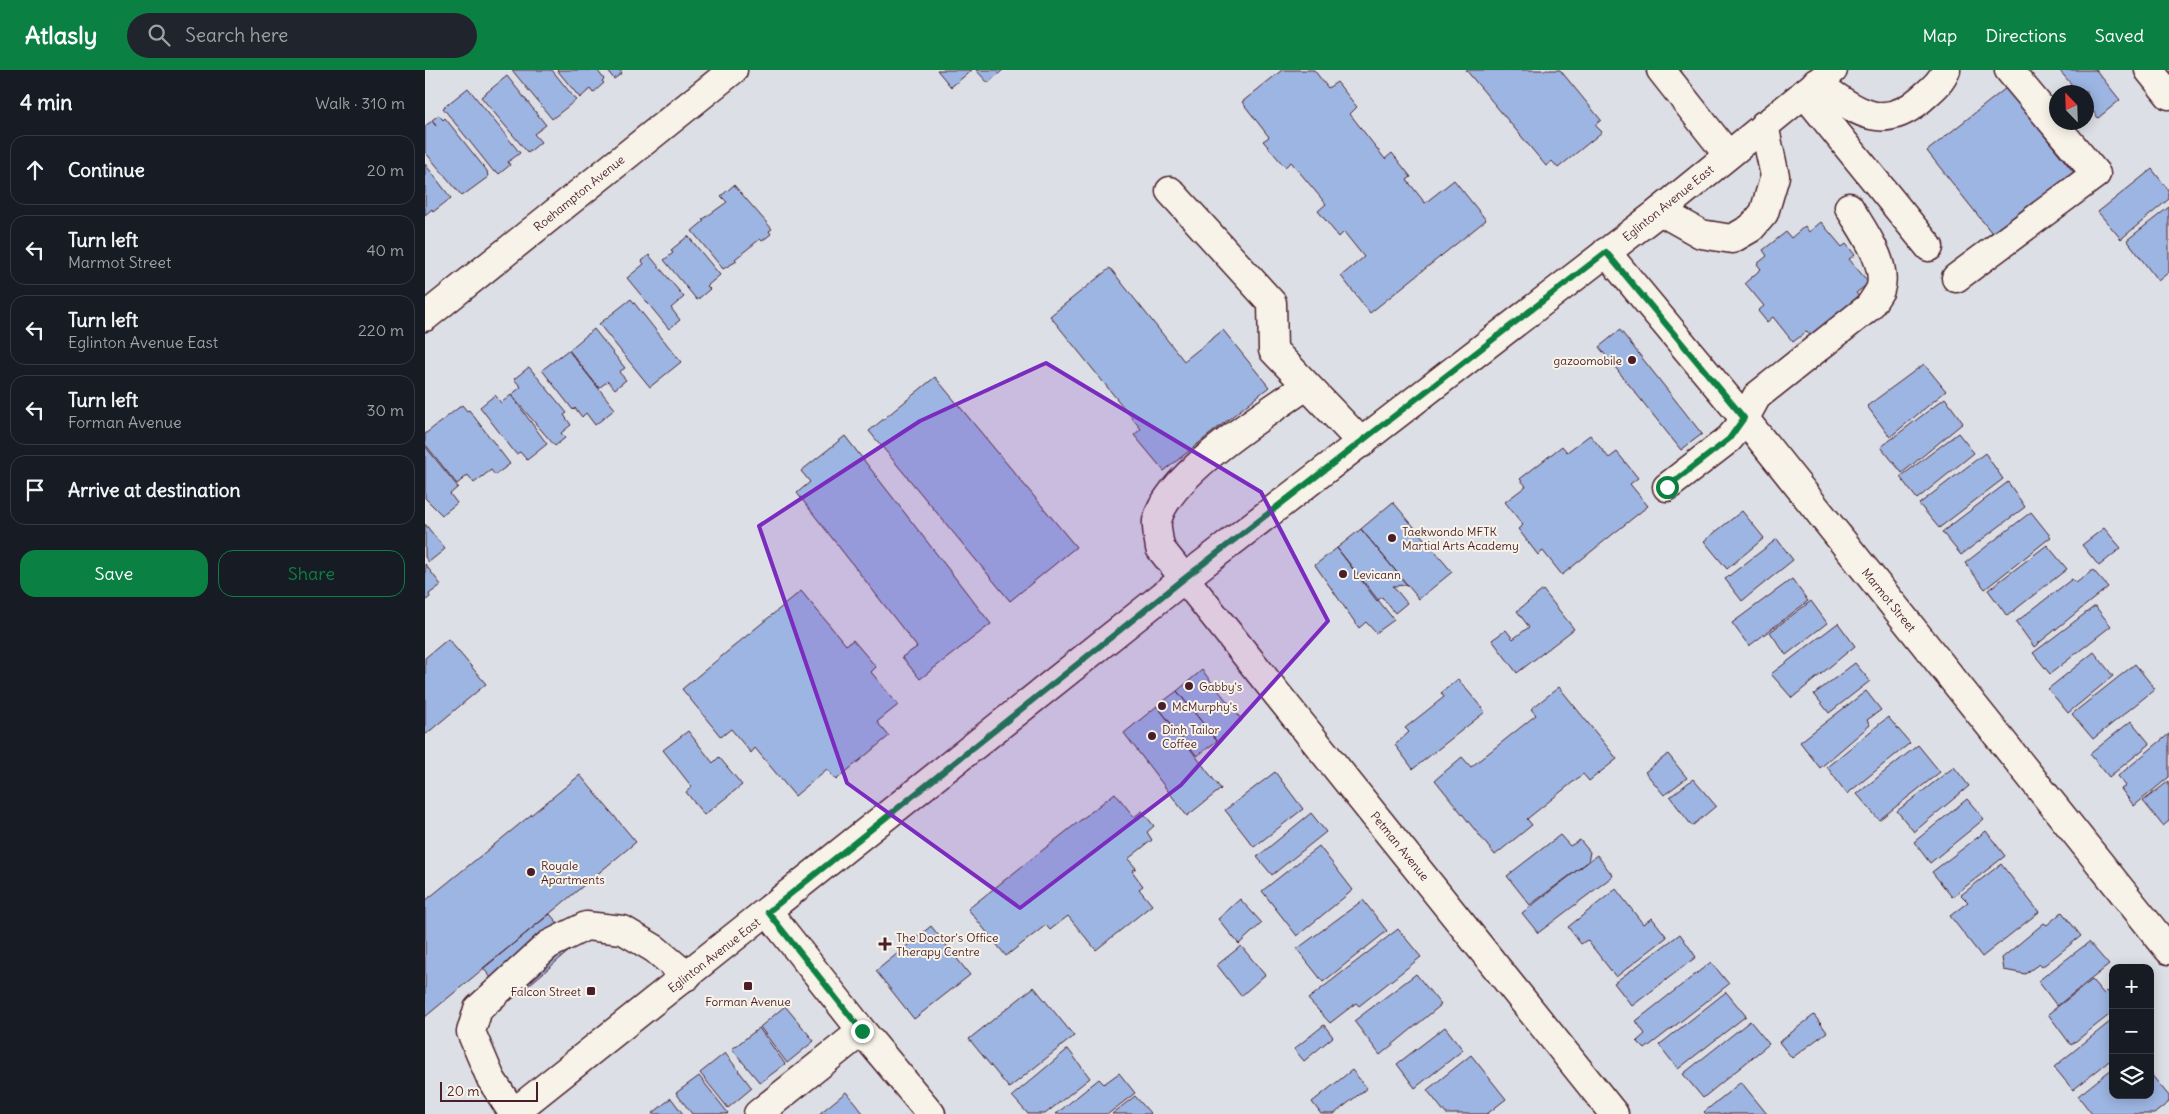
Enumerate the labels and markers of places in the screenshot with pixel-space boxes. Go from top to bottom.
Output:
place label: gazoomobile [1554,353,1622,368]
marker: gazoomobile [1626,354,1638,366]
place label: Taekwondo MFTK Martial Arts Academy [1402,524,1519,553]
marker: Taekwondo MFTK Martial Arts Academy [1386,532,1398,544]
place label: Levicann [1353,567,1401,582]
marker: Levicann [1337,568,1349,580]
place label: Gabby's [1199,679,1242,694]
marker: Gabby's [1183,680,1195,692]
place label: McMurphy's [1172,699,1238,714]
marker: McMurphy's [1156,700,1168,712]
place label: Dinh Tailor Coffee [1162,722,1219,751]
marker: Dinh Tailor Coffee [1146,730,1158,742]
place label: Royale Apartments [541,858,605,887]
marker: Royale Apartments [525,866,537,878]
place label: The Doctor's Office Therapy Centre [896,930,998,959]
marker: The Doctor's Office Therapy Centre [878,937,892,951]
marker: Forman Avenue [742,980,754,992]
place label: Falcon Street [511,984,581,999]
marker: Falcon Street [585,985,597,997]
place label: Forman Avenue [705,994,791,1009]

